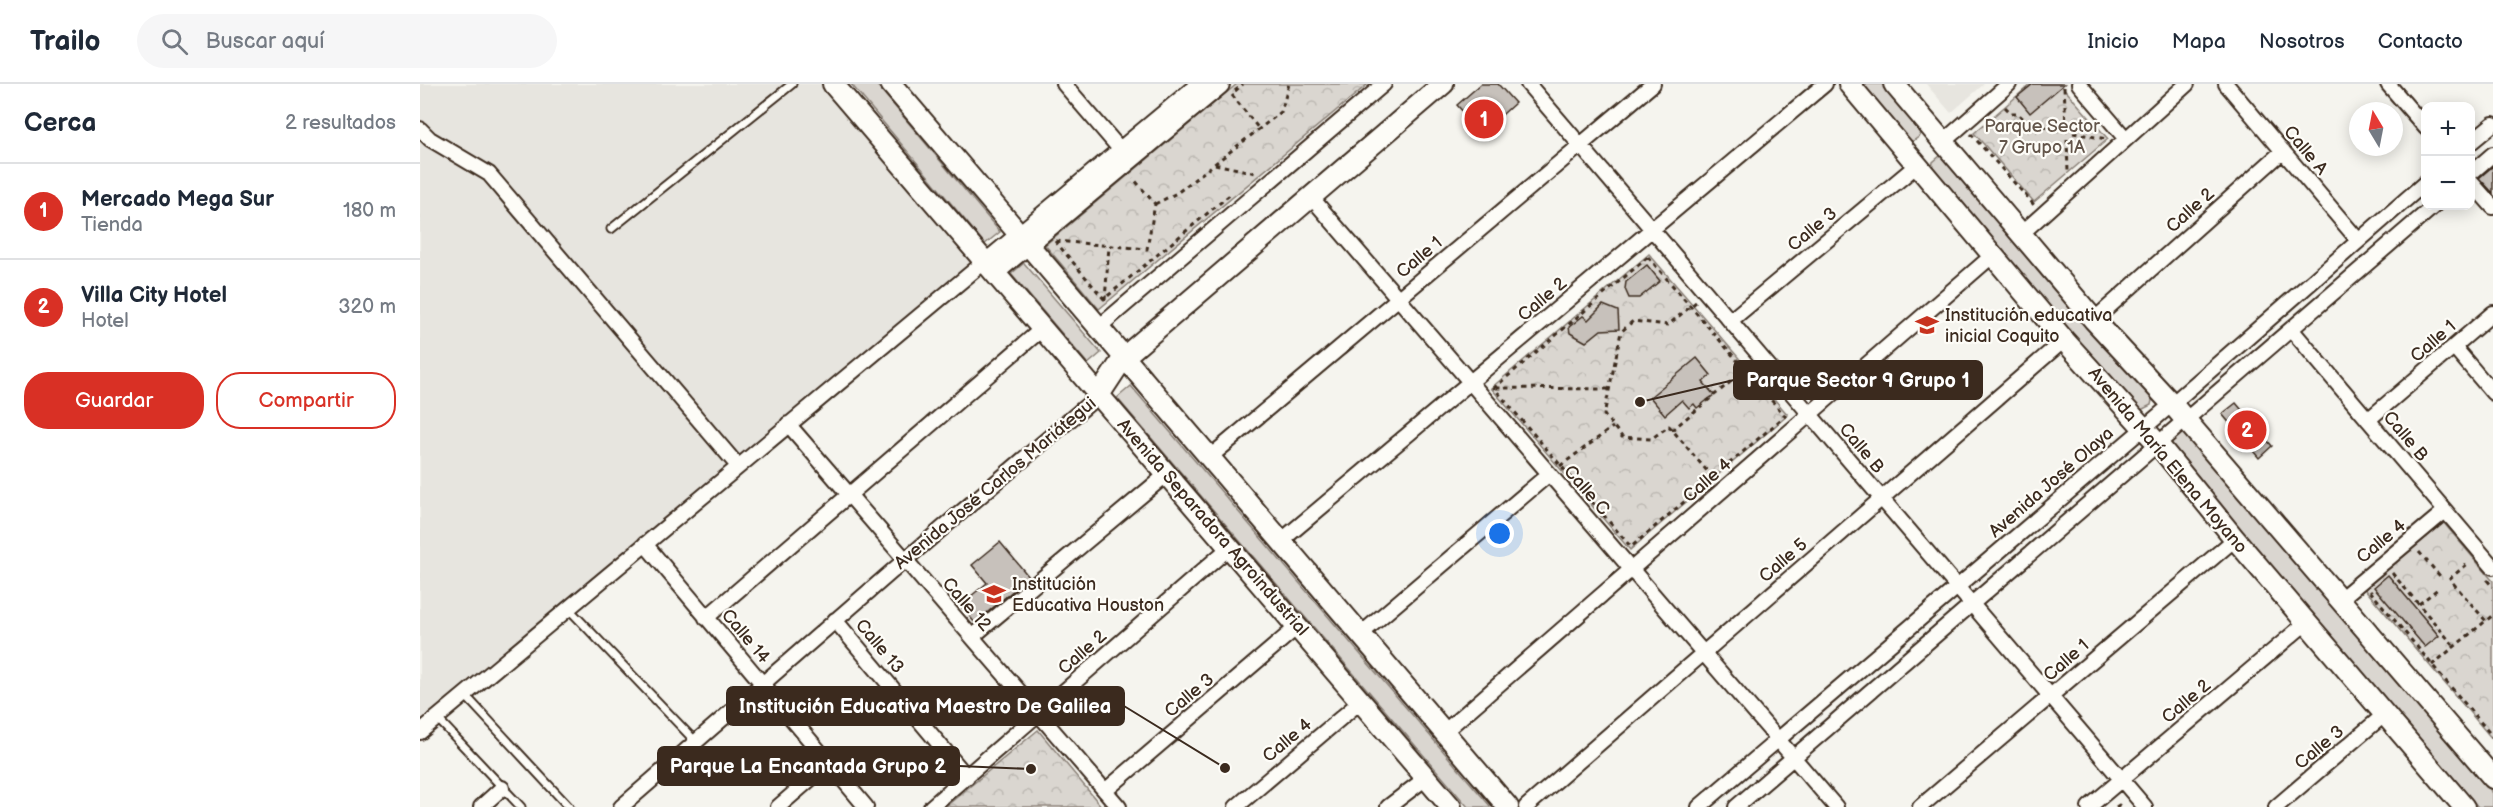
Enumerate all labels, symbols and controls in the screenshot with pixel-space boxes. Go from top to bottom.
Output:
search box [137,14,557,68]
text: Trailo [30,25,101,58]
icon: search [158,25,191,58]
text: Buscar aquí [206,28,325,55]
text: Inicio [2088,29,2139,54]
text: Mapa [2172,29,2226,54]
text: Nosotros [2259,29,2345,54]
text: Contacto [2378,29,2463,54]
pin: 1 [1464,96,1504,141]
north arrow [2349,102,2403,156]
map controls [2421,102,2475,210]
button: + [2421,102,2475,156]
text: Cerca [24,108,96,139]
text: 2 resultados [285,111,396,135]
park label: Parque Sector 7 Grupo 1A [1984,116,2100,158]
street label: Calle A [2279,122,2332,179]
button: − [2421,156,2475,210]
street label: Calle 2 [2162,183,2219,237]
text: Mercado Mega Sur [81,186,274,213]
text: 1 [39,199,48,223]
text: 180 m [343,199,396,223]
street label: Calle 3 [1784,203,1841,256]
text: Tienda [81,213,143,237]
street label: Calle 1 [1392,232,1447,283]
street label: Calle 2 [1514,273,1571,326]
text: Villa City Hotel [81,282,227,309]
text: 2 [38,295,49,319]
text: 320 m [338,295,396,319]
place label: Institución educativa inicial Coquito [1945,305,2112,347]
text: Hotel [81,309,129,333]
school or university icon: Institución educativa inicial Coquito [1914,312,1940,338]
street label: Calle 1 [2406,316,2460,367]
callout: Parque Sector 9 Grupo 1 [1734,361,1982,399]
street label: Avenida María Elena Moyano [2084,363,2252,558]
text: Parque Sector 9 Grupo 1 [1746,369,1970,393]
button: Guardar [24,372,204,429]
button: Compartir [216,372,396,429]
street label: Avenida José Carlos Mariátegui [890,393,1100,574]
street label: Calle B [2379,407,2433,466]
pin: 2 [2228,408,2266,452]
street label: Avenida Separadora Agroindustrial [1113,415,1313,640]
street label: Calle B [1835,419,1889,478]
street label: Avenida José Olaya [1985,423,2118,542]
street label: Calle 4 [1679,454,1736,507]
street label: Calle C [1559,461,1614,520]
street label: Calle 4 [2353,515,2410,568]
your location [1485,519,1514,548]
street label: Calle 5 [1755,534,1812,587]
street label: Calle 12 [938,573,996,636]
place label: Institución Educativa Houston [1012,574,1164,616]
school or university icon: Institución Educativa Houston [981,581,1007,607]
street label: Calle 14 [717,605,774,668]
street label: Calle 13 [851,615,908,678]
street label: Calle 2 [1054,625,1111,679]
street label: Calle 1 [2039,635,2093,686]
street label: Calle 3 [1161,669,1218,722]
street label: Calle 2 [2158,675,2215,728]
callout: Institución Educativa Maestro De Galilea [727,687,1124,725]
text: Institución Educativa Maestro De Galilea [739,695,1111,719]
street label: Calle 4 [1259,714,1316,767]
street label: Calle 3 [2291,721,2348,774]
callout: Parque La Encantada Grupo 2 [658,747,959,785]
text: Parque La Encantada Grupo 2 [670,755,946,779]

